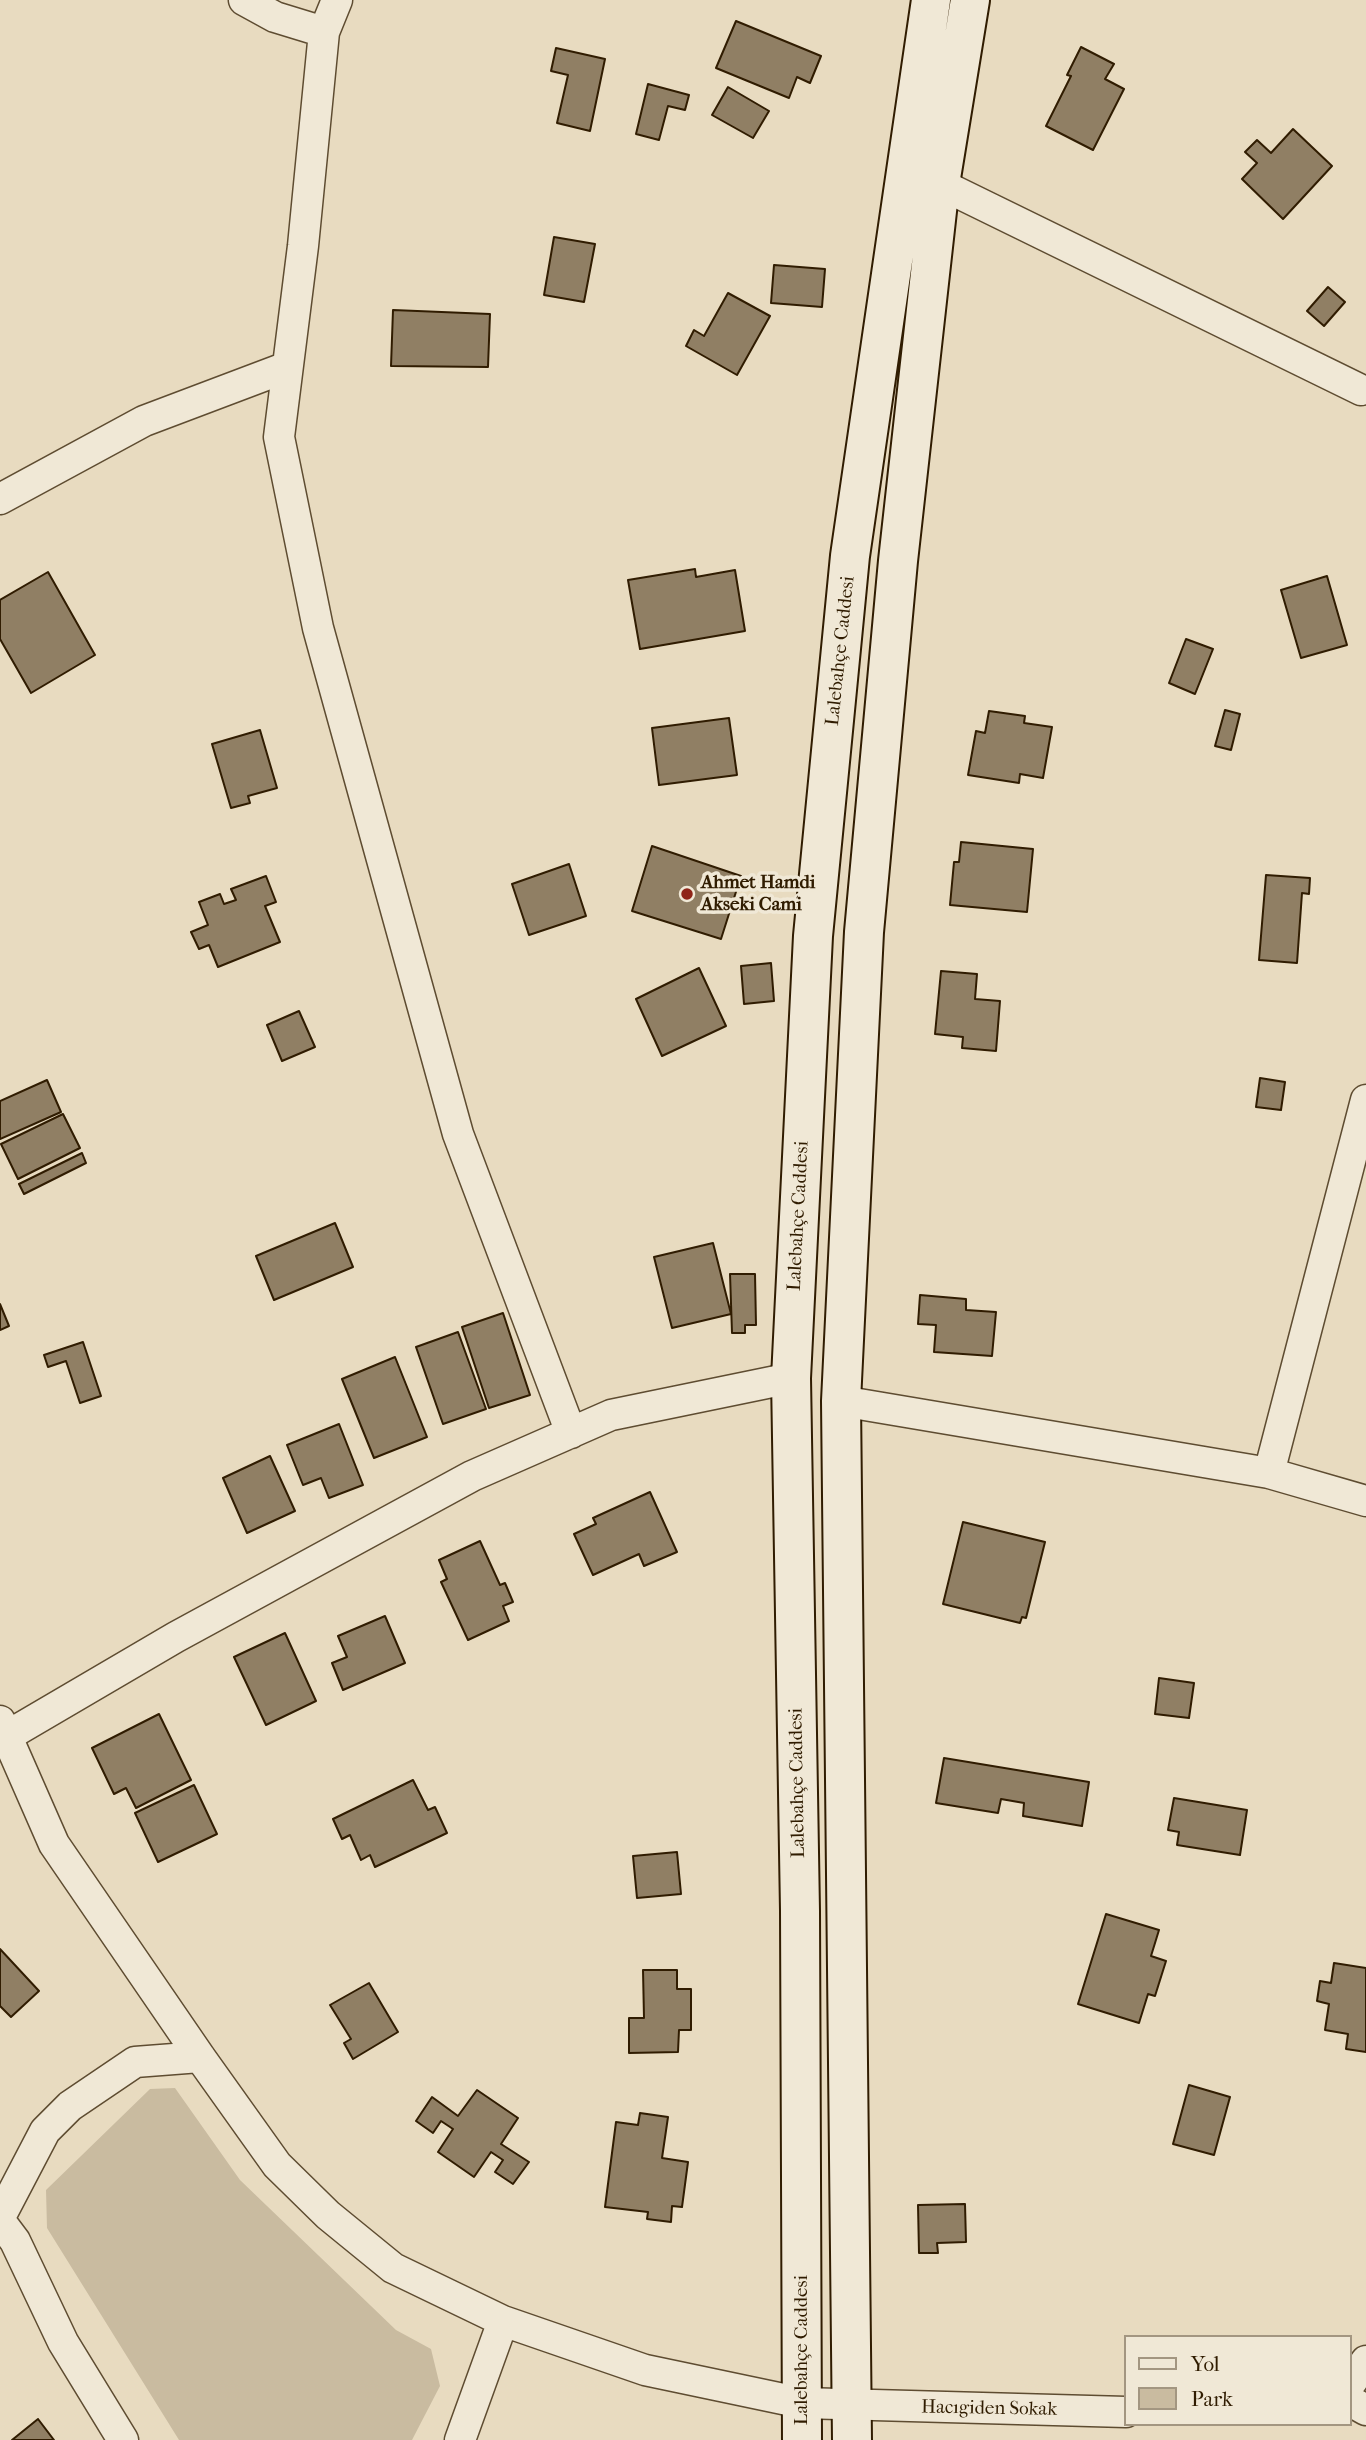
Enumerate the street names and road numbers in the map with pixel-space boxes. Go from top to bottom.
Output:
street label: Lalebahçe Caddesi [822,575,860,727]
street label: Lalebahçe Caddesi [784,1140,814,1292]
street label: Lalebahçe Caddesi [785,1708,811,1858]
street label: Lalebahçe Caddesi [791,2275,813,2425]
street label: Hacıgiden Sokak [921,2396,1057,2422]

